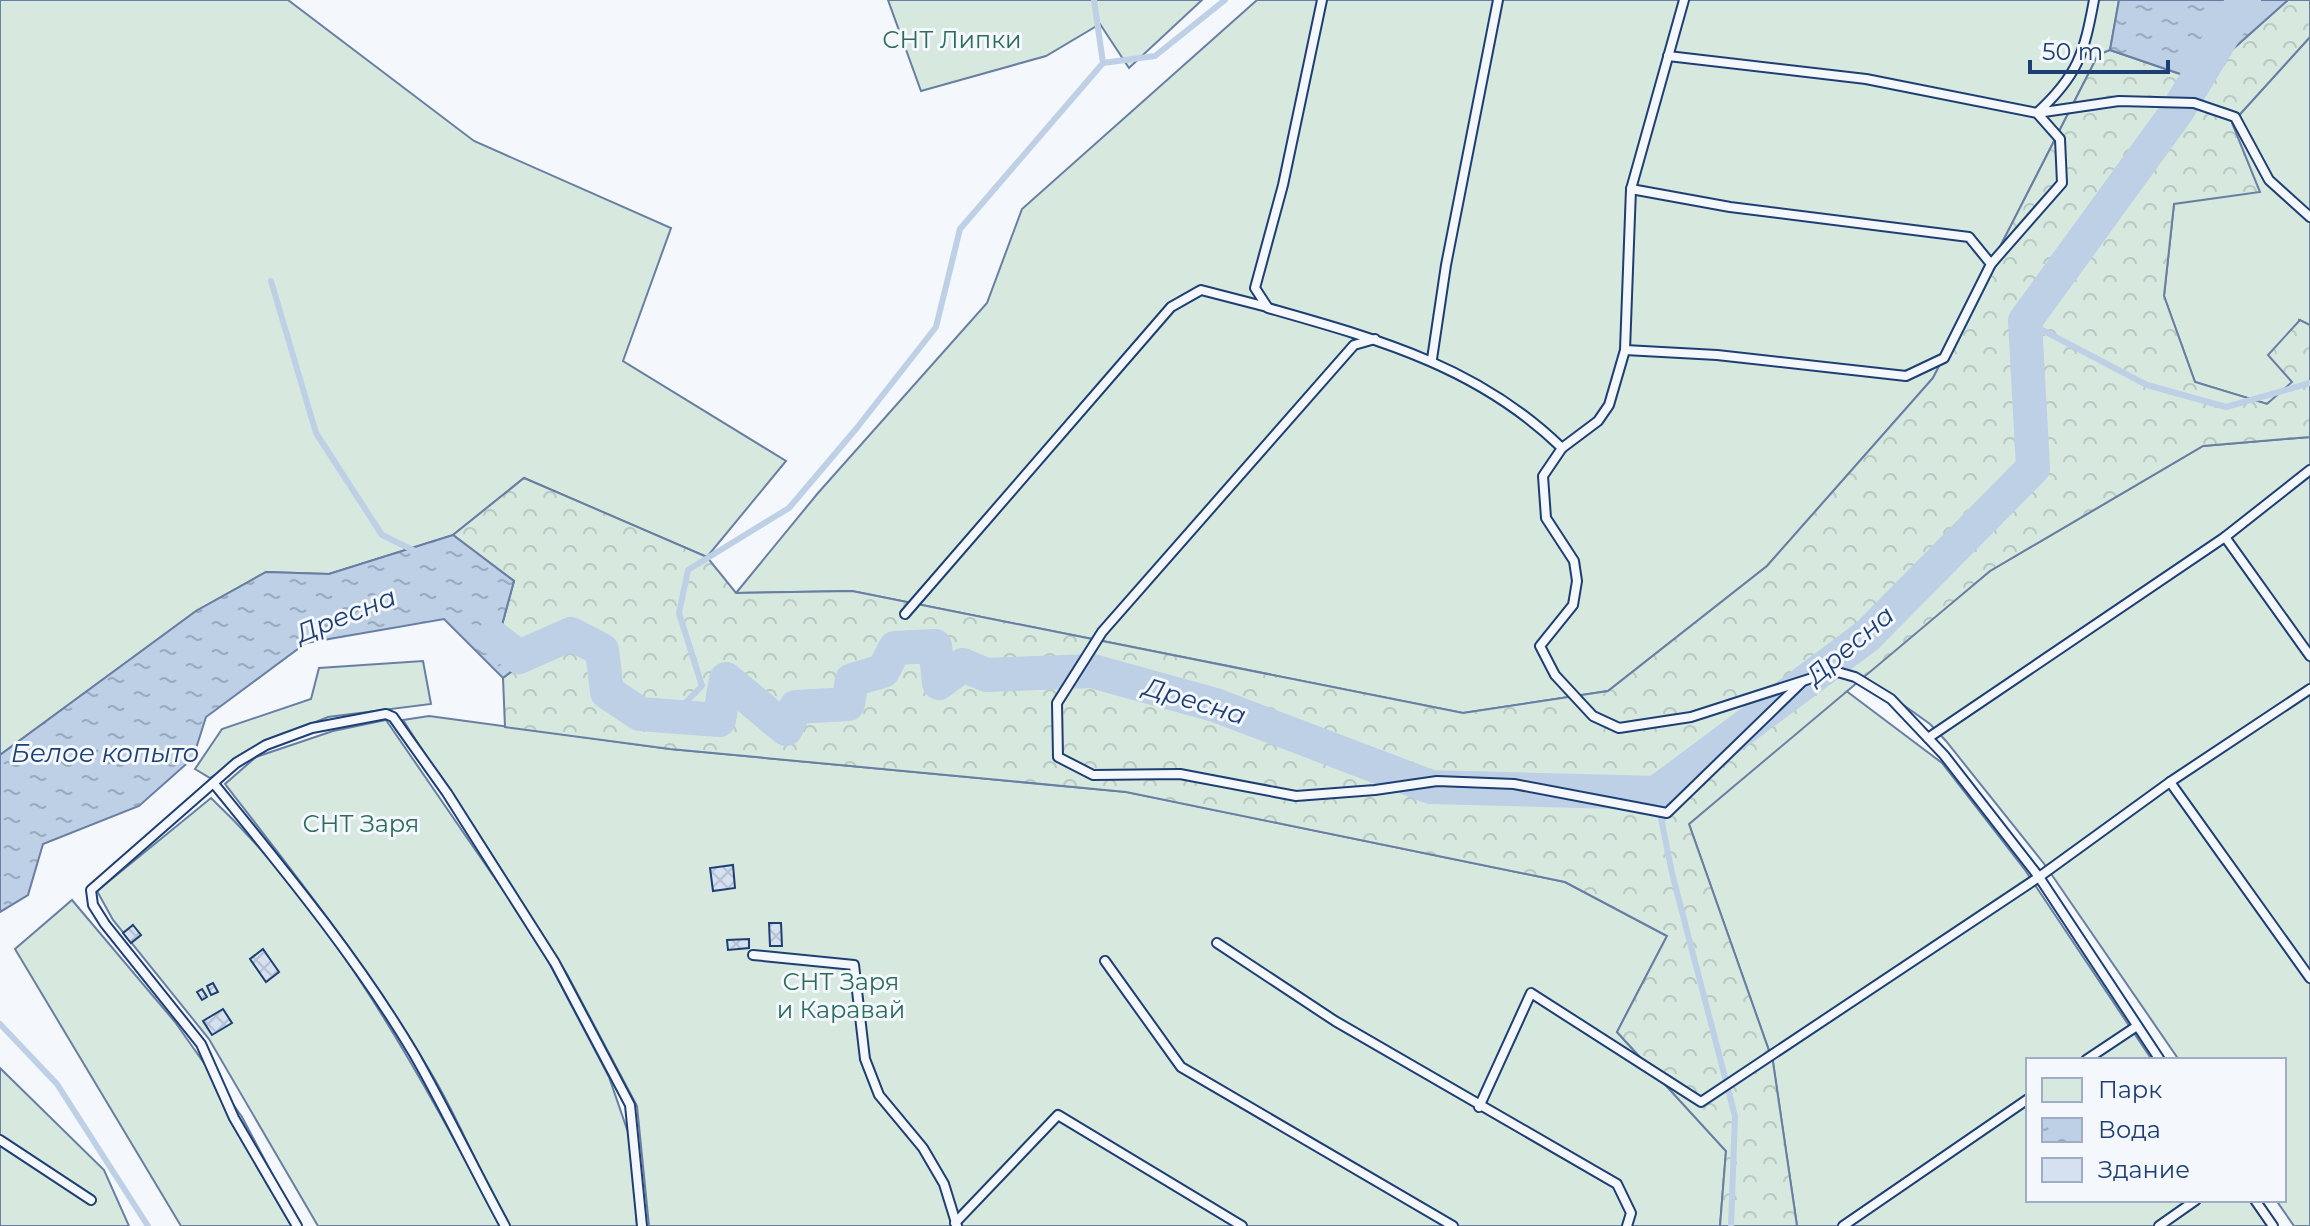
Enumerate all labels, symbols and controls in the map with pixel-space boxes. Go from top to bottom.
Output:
scale bar [2030,24,2168,74]
park label: СНТ Липки [882,25,1022,54]
text: 50 m [2042,37,2103,66]
water label: Дресна [289,580,401,650]
water label: Дресна [1798,599,1901,692]
water label: Дресна [1138,670,1250,732]
water label: Белое копыто [11,737,199,769]
park label: СНТ Заря [303,809,419,838]
park label: СНТ Заря и Каравай [777,967,905,1024]
legend [2026,1058,2286,1202]
text: Парк [2098,1075,2162,1104]
text: Вода [2098,1115,2161,1144]
text: Здание [2098,1155,2190,1184]

